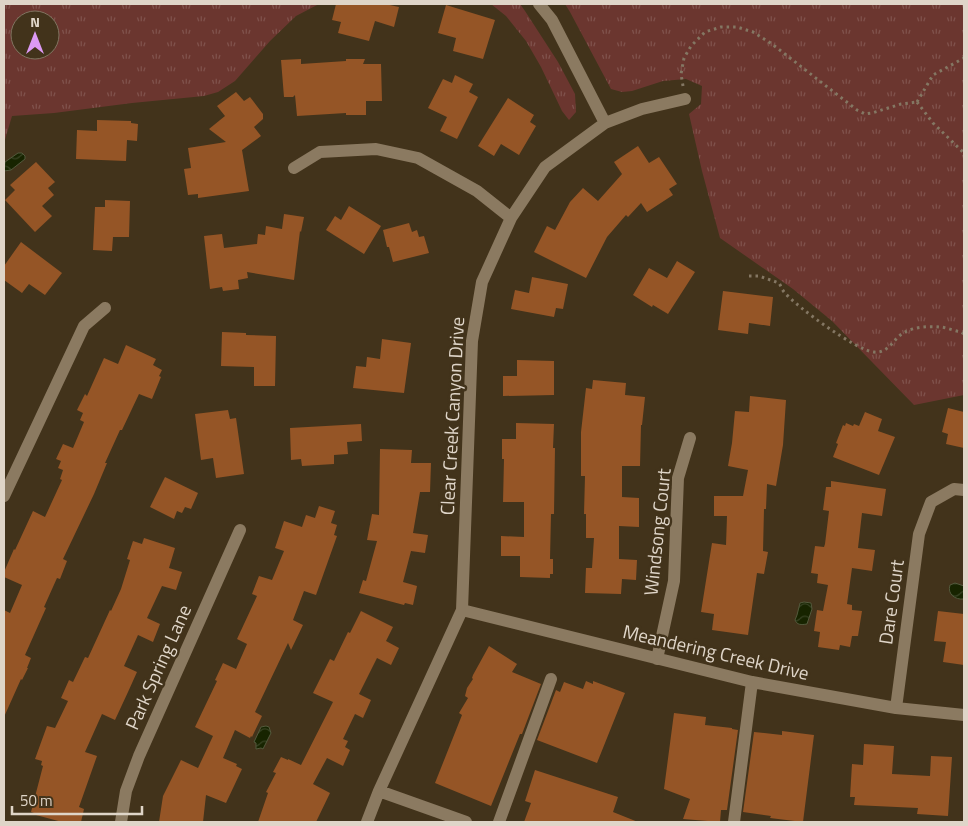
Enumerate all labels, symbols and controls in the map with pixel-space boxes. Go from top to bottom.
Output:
north arrow [10,10,60,60]
text: N [30,11,40,32]
street label: Clear Creek Canyon Drive [432,316,471,516]
street label: Windsong Court [635,467,678,597]
street label: Dare Court [870,557,911,646]
street label: Park Spring Lane [117,600,198,734]
street label: Meandering Creek Drive [620,616,812,687]
scale bar [12,784,142,816]
text: 50 m [20,789,53,812]

